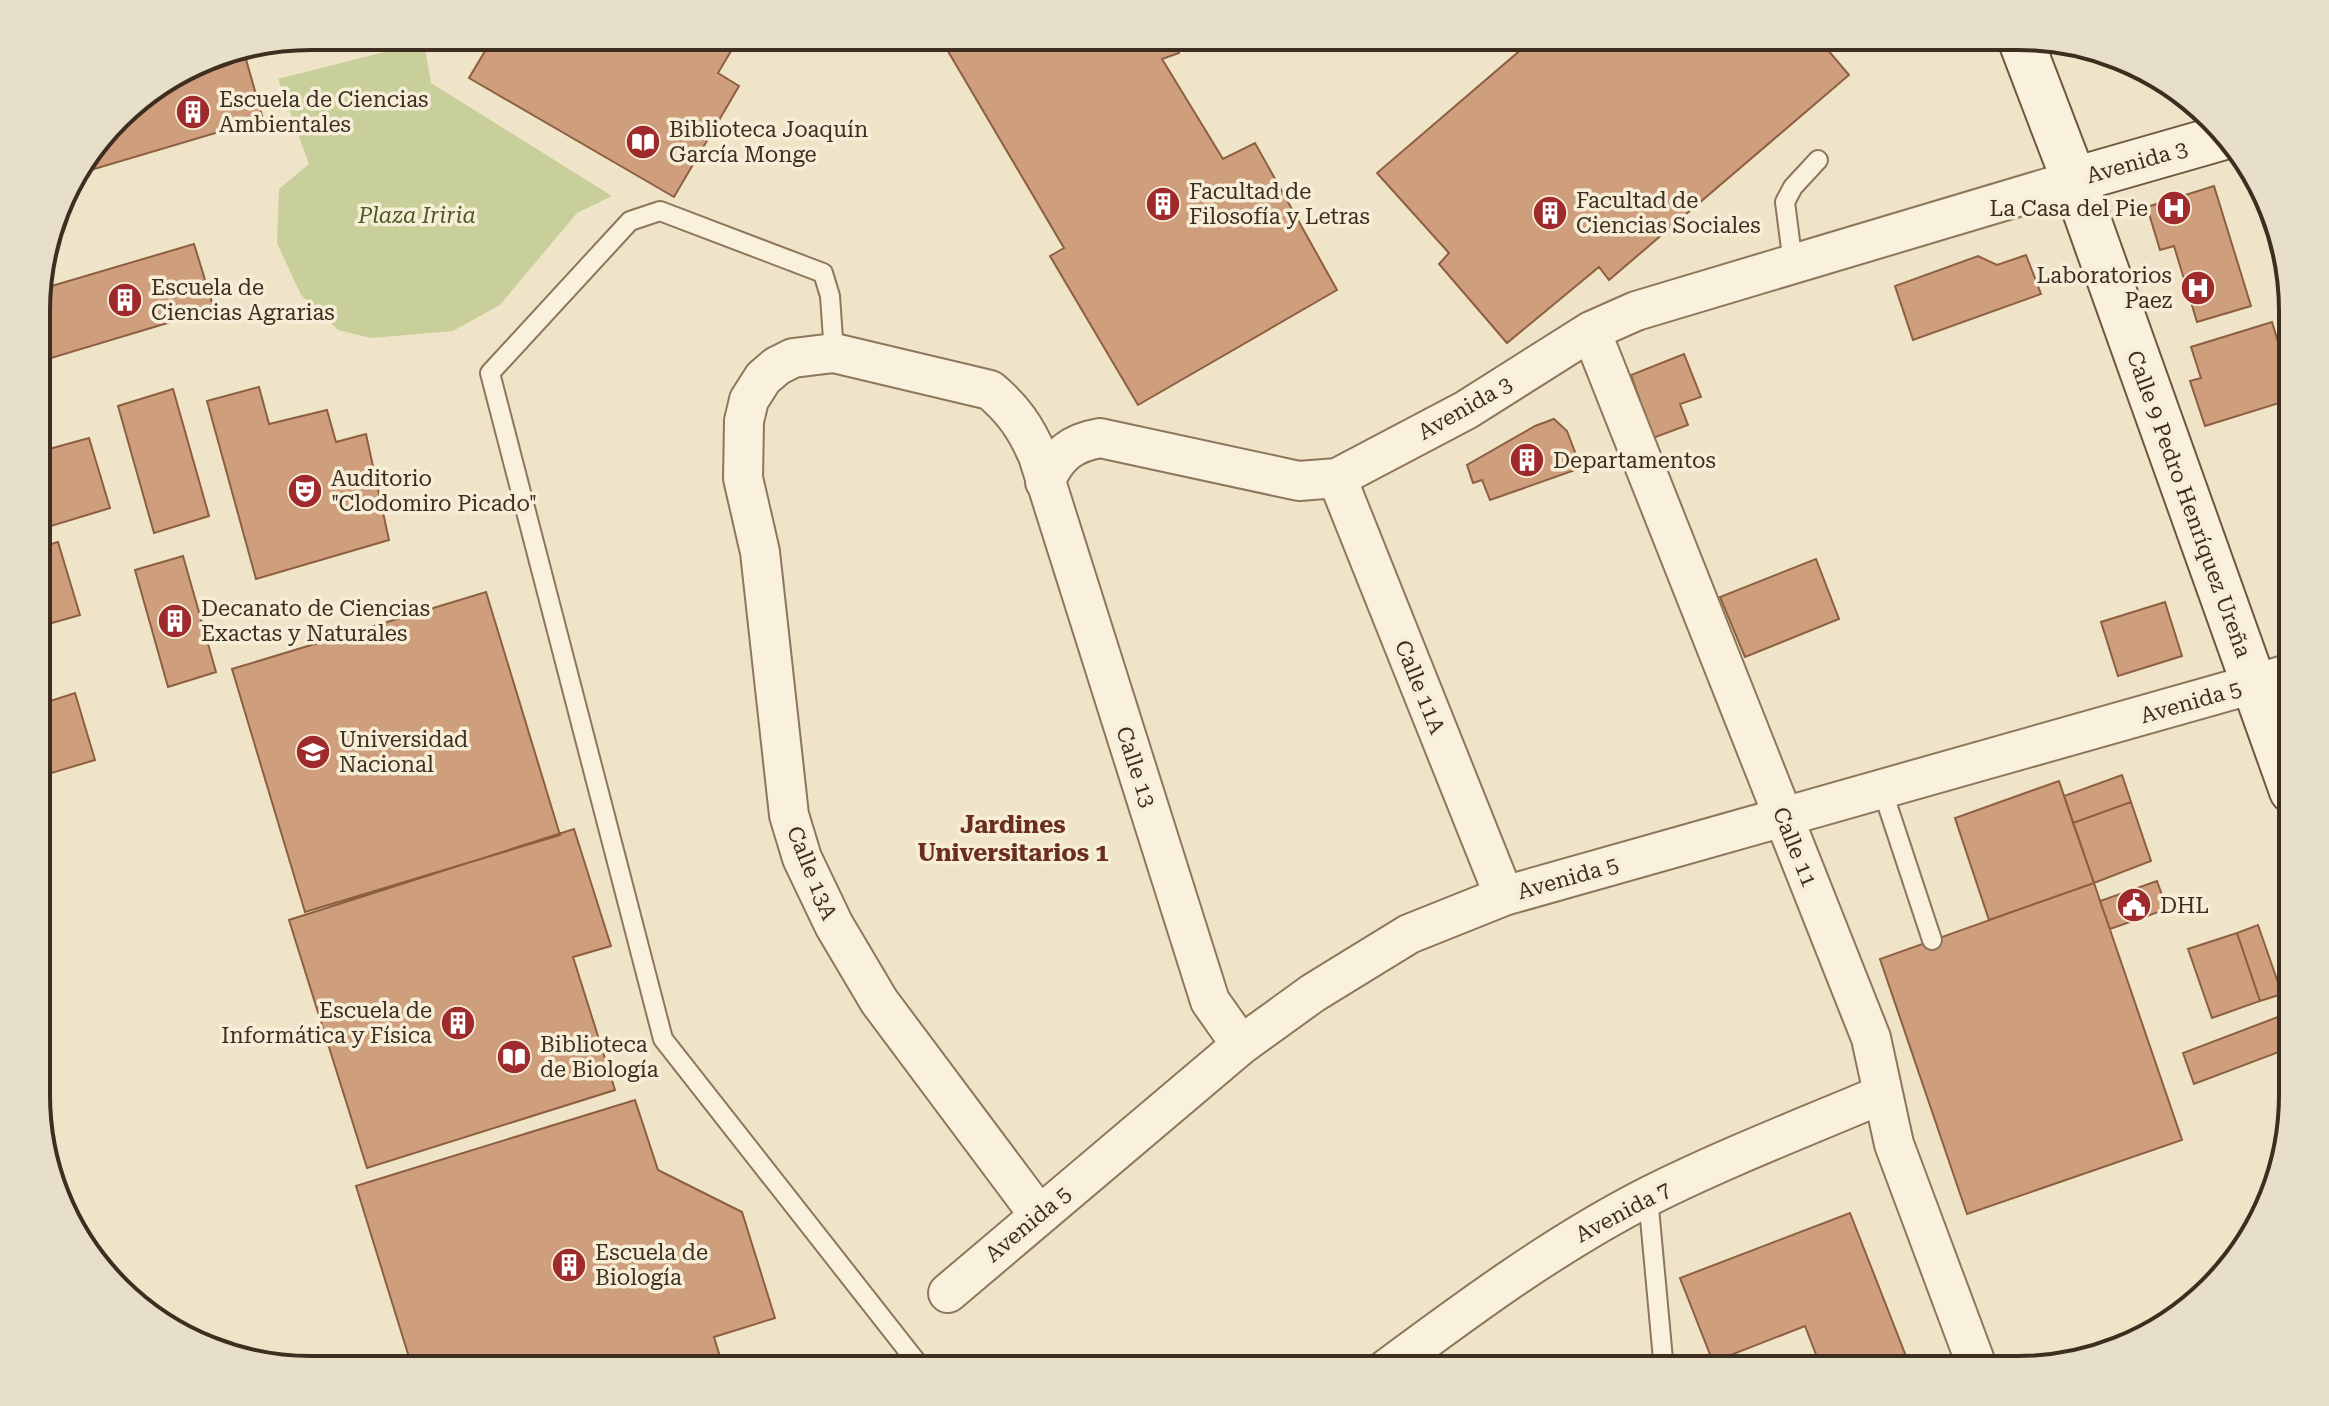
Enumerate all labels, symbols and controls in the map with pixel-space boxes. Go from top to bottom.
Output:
place label: Escuela de Ciencias Ambientales [219,87,429,137]
building icon: Escuela de Ciencias Ambientales [174,93,212,131]
place label: Biblioteca Joaquín García Monge [669,117,868,167]
library icon: Biblioteca Joaquín García Monge [624,123,662,161]
street label: Avenida 3 [2083,136,2191,188]
place label: Facultad de Filosofía y Letras [1189,179,1370,229]
building icon: Facultad de Filosofía y Letras [1144,185,1182,223]
place label: Facultad de Ciencias Sociales [1576,188,1761,238]
hospital icon: La Casa del Pie [2155,189,2193,227]
building icon: Facultad de Ciencias Sociales [1531,194,1569,232]
place label: La Casa del Pie [1990,196,2148,221]
park label: Plaza Iriria [357,203,476,228]
place label: Laboratorios Paez [2037,263,2172,313]
hospital icon: Laboratorios Paez [2179,269,2217,307]
place label: Escuela de Ciencias Agrarias [151,275,335,325]
building icon: Escuela de Ciencias Agrarias [106,281,144,319]
street label: Calle 9 Pedro Henríquez Ureña [2122,347,2256,661]
street label: Avenida 3 [1414,371,1516,445]
building icon: Departamentos [1508,441,1546,479]
place label: Departamentos [1553,448,1716,473]
place label: Auditorio "Clodomiro Picado" [331,466,537,516]
theatre icon: Auditorio "Clodomiro Picado" [286,472,324,510]
place label: Decanato de Ciencias Exactas y Naturales [201,596,430,646]
building icon: Decanato de Ciencias Exactas y Naturales [156,602,194,640]
street label: Calle 11A [1390,636,1450,738]
street label: Avenida 5 [2137,676,2245,728]
street label: Calle 13 [1111,723,1161,811]
place label: Universidad Nacional [339,727,468,777]
school or university icon: Universidad Nacional [294,733,332,771]
street label: Calle 11 [1768,804,1822,890]
district label: Jardines Universitarios 1 [917,811,1109,867]
street label: Calle 13A [782,822,842,924]
street label: Avenida 5 [1514,852,1622,904]
public building icon: DHL [2115,886,2153,924]
place label: DHL [2160,893,2209,918]
place label: Escuela de Informática y Física [221,998,432,1048]
building icon: Escuela de Informática y Física [439,1004,477,1042]
place label: Biblioteca de Biología [540,1032,659,1082]
library icon: Biblioteca de Biología [495,1038,533,1076]
street label: Avenida 7 [1571,1176,1675,1248]
street label: Avenida 5 [980,1181,1076,1267]
place label: Escuela de Biología [595,1240,708,1290]
building icon: Escuela de Biología [550,1246,588,1284]

